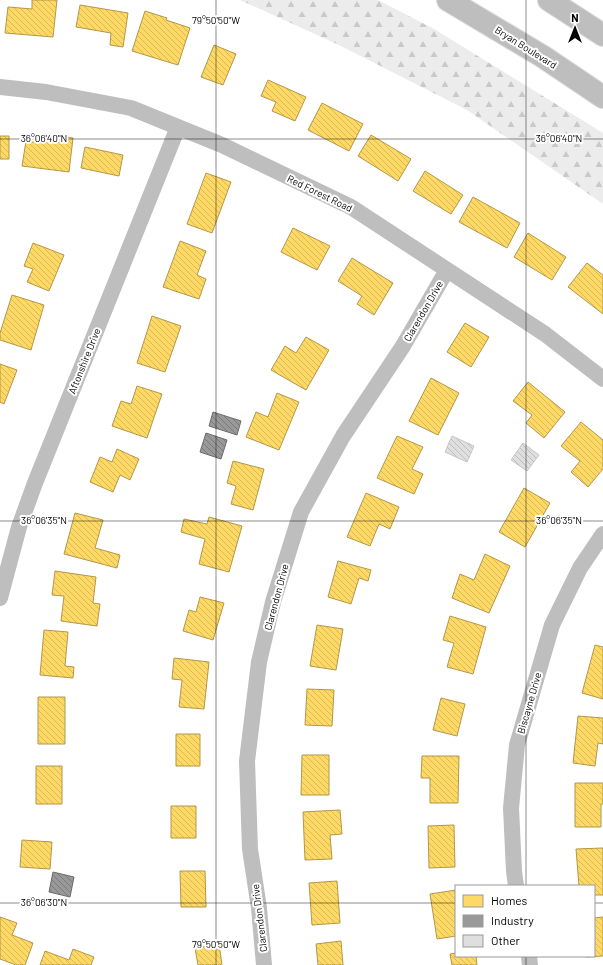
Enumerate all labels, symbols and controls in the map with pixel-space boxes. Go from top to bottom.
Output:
north arrow [555,8,595,48]
text: N [571,11,579,24]
text: 79°50'50"W [192,14,240,26]
street label: Bryan Boulevard [493,23,559,71]
text: 36°06'40"N [21,132,67,144]
text: 36°06'40"N [536,132,582,144]
street label: Red Forest Road [285,172,355,214]
street label: Clarendon Drive [401,278,445,344]
street label: Aftonshire Drive [65,326,103,396]
text: 36°06'35"N [21,514,67,526]
text: 36°06'35"N [536,514,582,526]
street label: Clarendon Drive [261,562,291,632]
street label: Biscayne Drive [514,671,544,735]
street label: Clarendon Drive [249,883,269,953]
legend [455,885,595,957]
text: Homes [491,893,528,907]
text: 36°06'30"N [21,896,67,908]
text: Industry [491,913,534,927]
text: Other [491,933,521,947]
text: 79°50'50"W [192,938,240,950]

